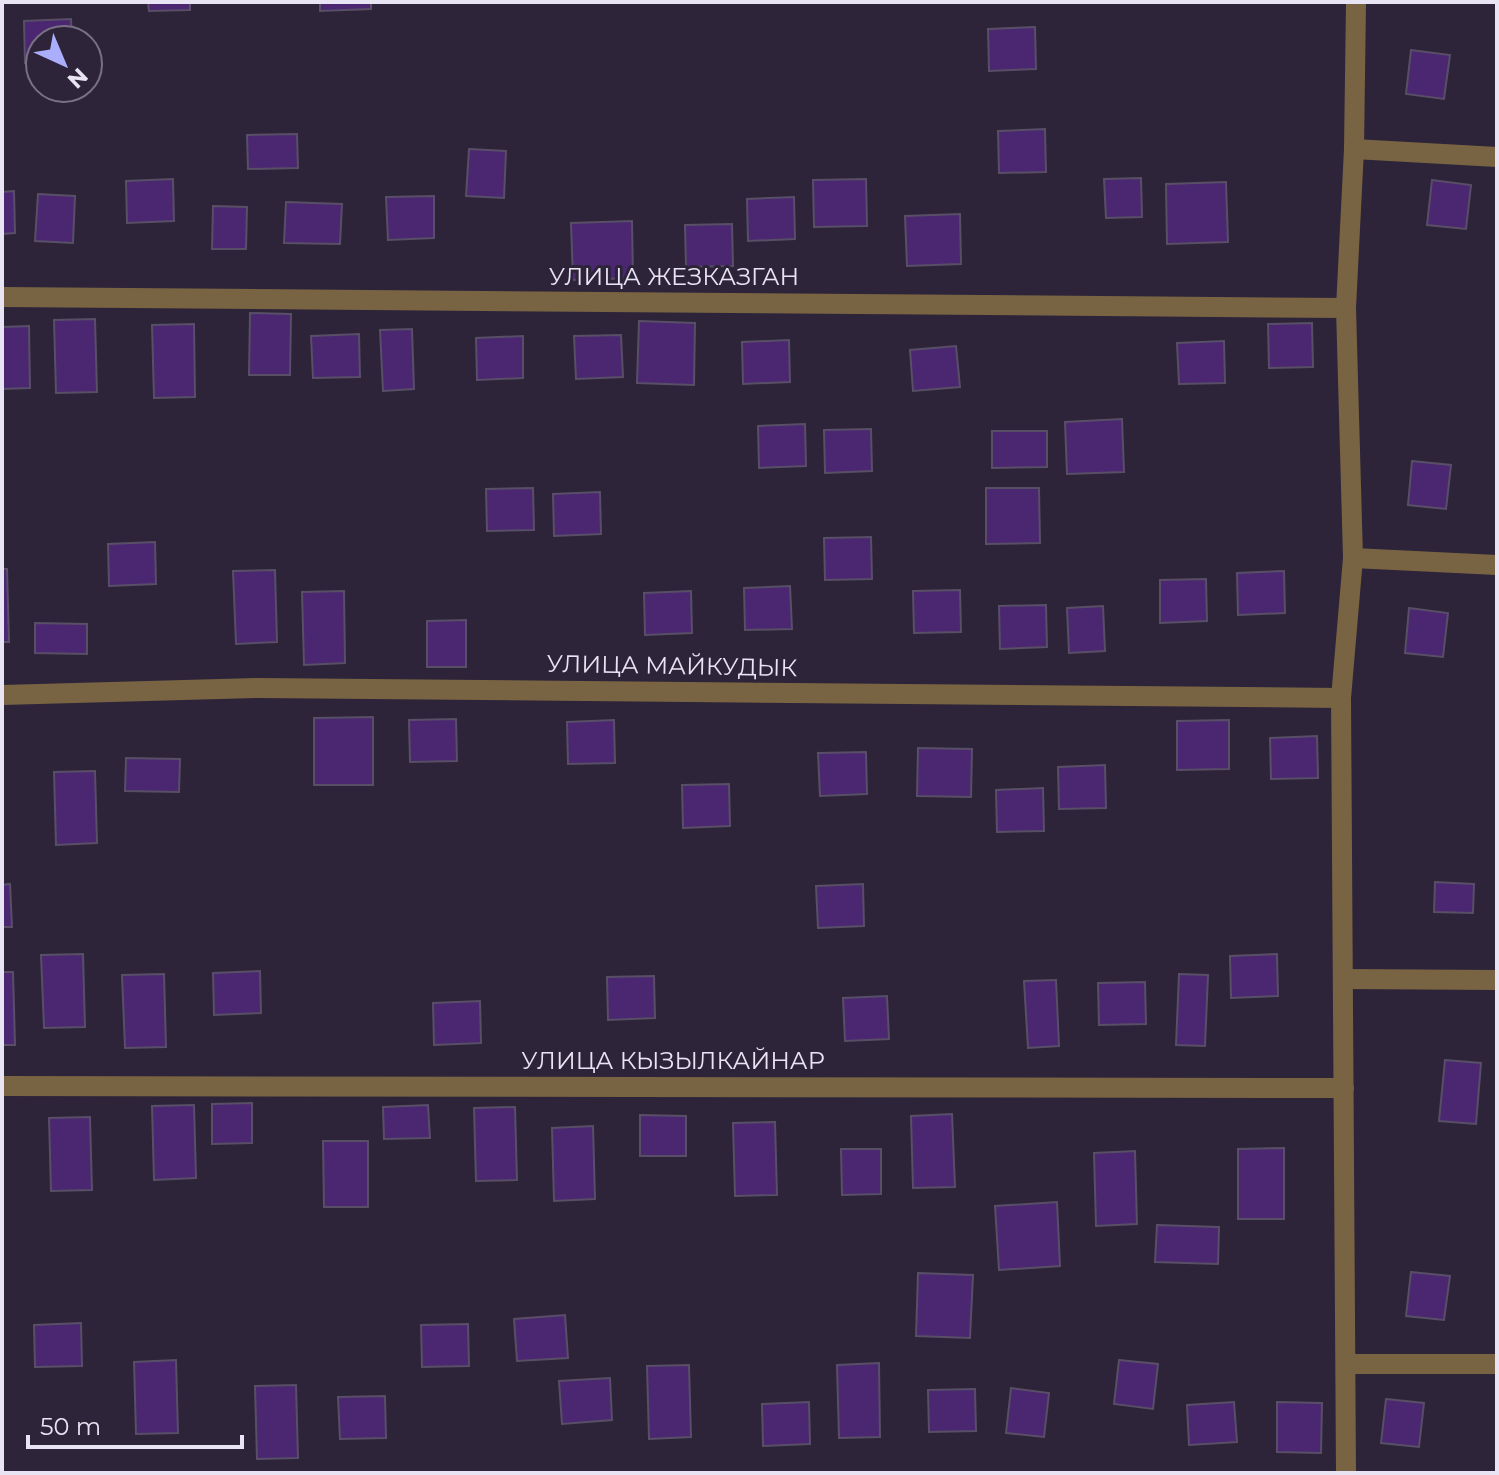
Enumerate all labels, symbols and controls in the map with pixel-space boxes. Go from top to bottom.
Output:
north arrow [24,24,104,104]
text: N [62,62,93,94]
street label: УЛИЦА ЖЕЗКАЗГАН [549,262,799,291]
street label: УЛИЦА МАЙКУДЫК [546,649,798,682]
street label: УЛИЦА КЫЗЫЛКАЙНАР [521,1046,825,1075]
scale bar [28,1399,242,1449]
text: 50 m [40,1412,101,1441]

